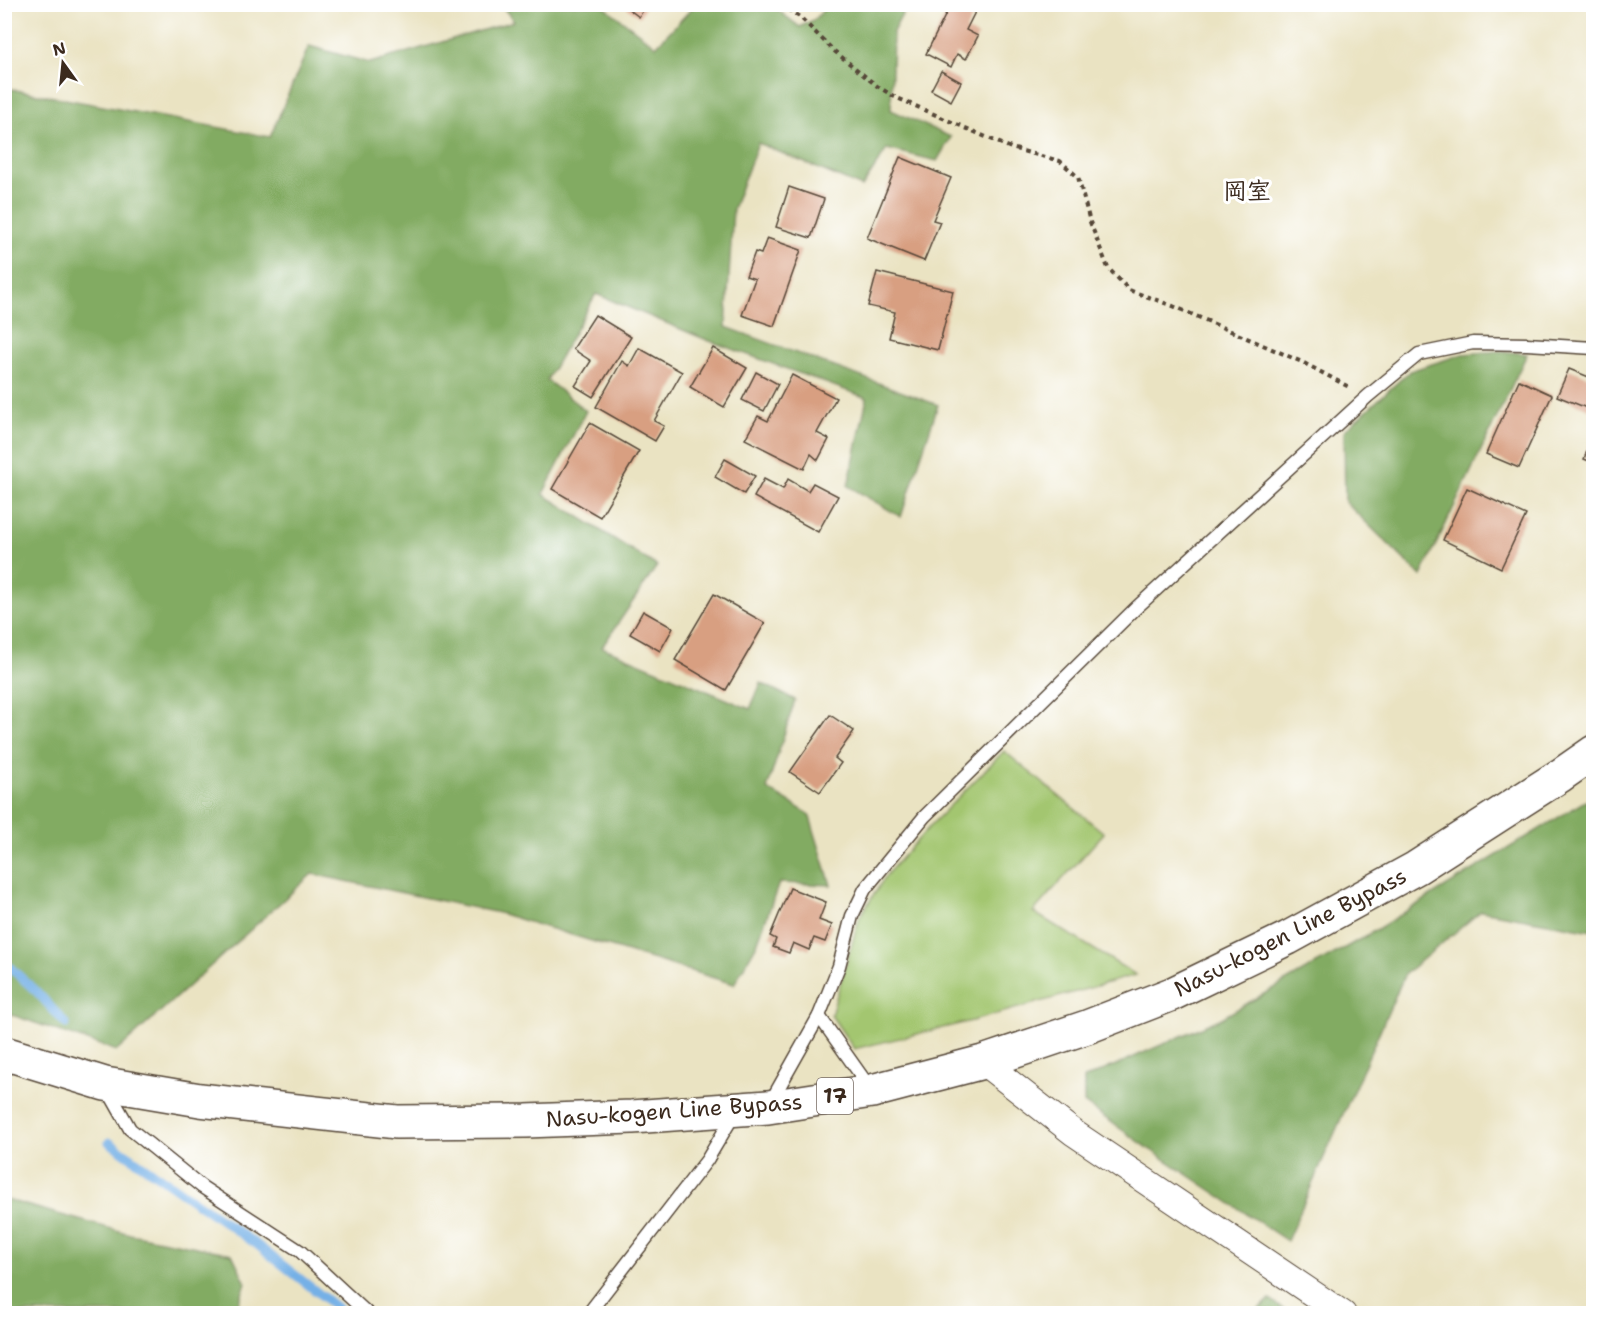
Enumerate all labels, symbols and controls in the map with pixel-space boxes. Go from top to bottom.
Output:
north arrow [33,33,93,93]
text: N [50,37,68,61]
district label: 岡室 [1223,175,1271,207]
street label: Nasu-kogen Line Bypass [1169,861,1411,1004]
road number: 17 [817,1078,853,1114]
street label: Nasu-kogen Line Bypass [545,1087,803,1134]

